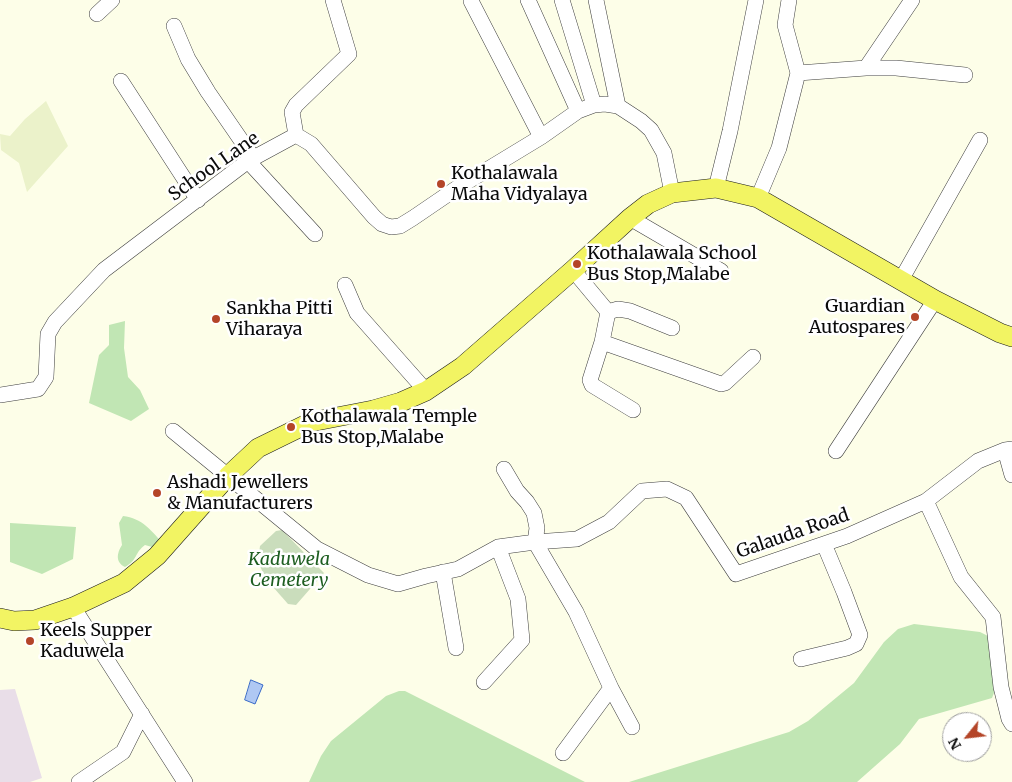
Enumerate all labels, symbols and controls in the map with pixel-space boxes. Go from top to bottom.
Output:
street label: School Lane [165,128,263,206]
place label: Kothalawala Maha Vidyalaya [451,163,588,205]
marker: Kothalawala Maha Vidyalaya [435,178,447,190]
place label: Kothalawala School Bus Stop,Malabe [587,243,757,286]
marker: Kothalawala School Bus Stop,Malabe [571,258,583,270]
place label: Guardian Autospares [809,296,905,338]
place label: Sankha Pitti Viharaya [226,298,333,340]
marker: Guardian Autospares [909,311,921,323]
marker: Sankha Pitti Viharaya [210,313,222,325]
place label: Kothalawala Temple Bus Stop,Malabe [301,406,477,448]
marker: Kothalawala Temple Bus Stop,Malabe [285,421,297,433]
place label: Ashadi Jewellers & Manufacturers [167,472,313,514]
marker: Ashadi Jewellers & Manufacturers [151,487,163,499]
street label: Galauda Road [734,505,852,563]
park label: Kaduwela Cemetery [248,549,330,592]
place label: Keels Supper Kaduwela [40,620,152,662]
marker: Keels Supper Kaduwela [24,635,36,647]
north arrow [942,712,992,762]
text: N [944,735,965,753]

